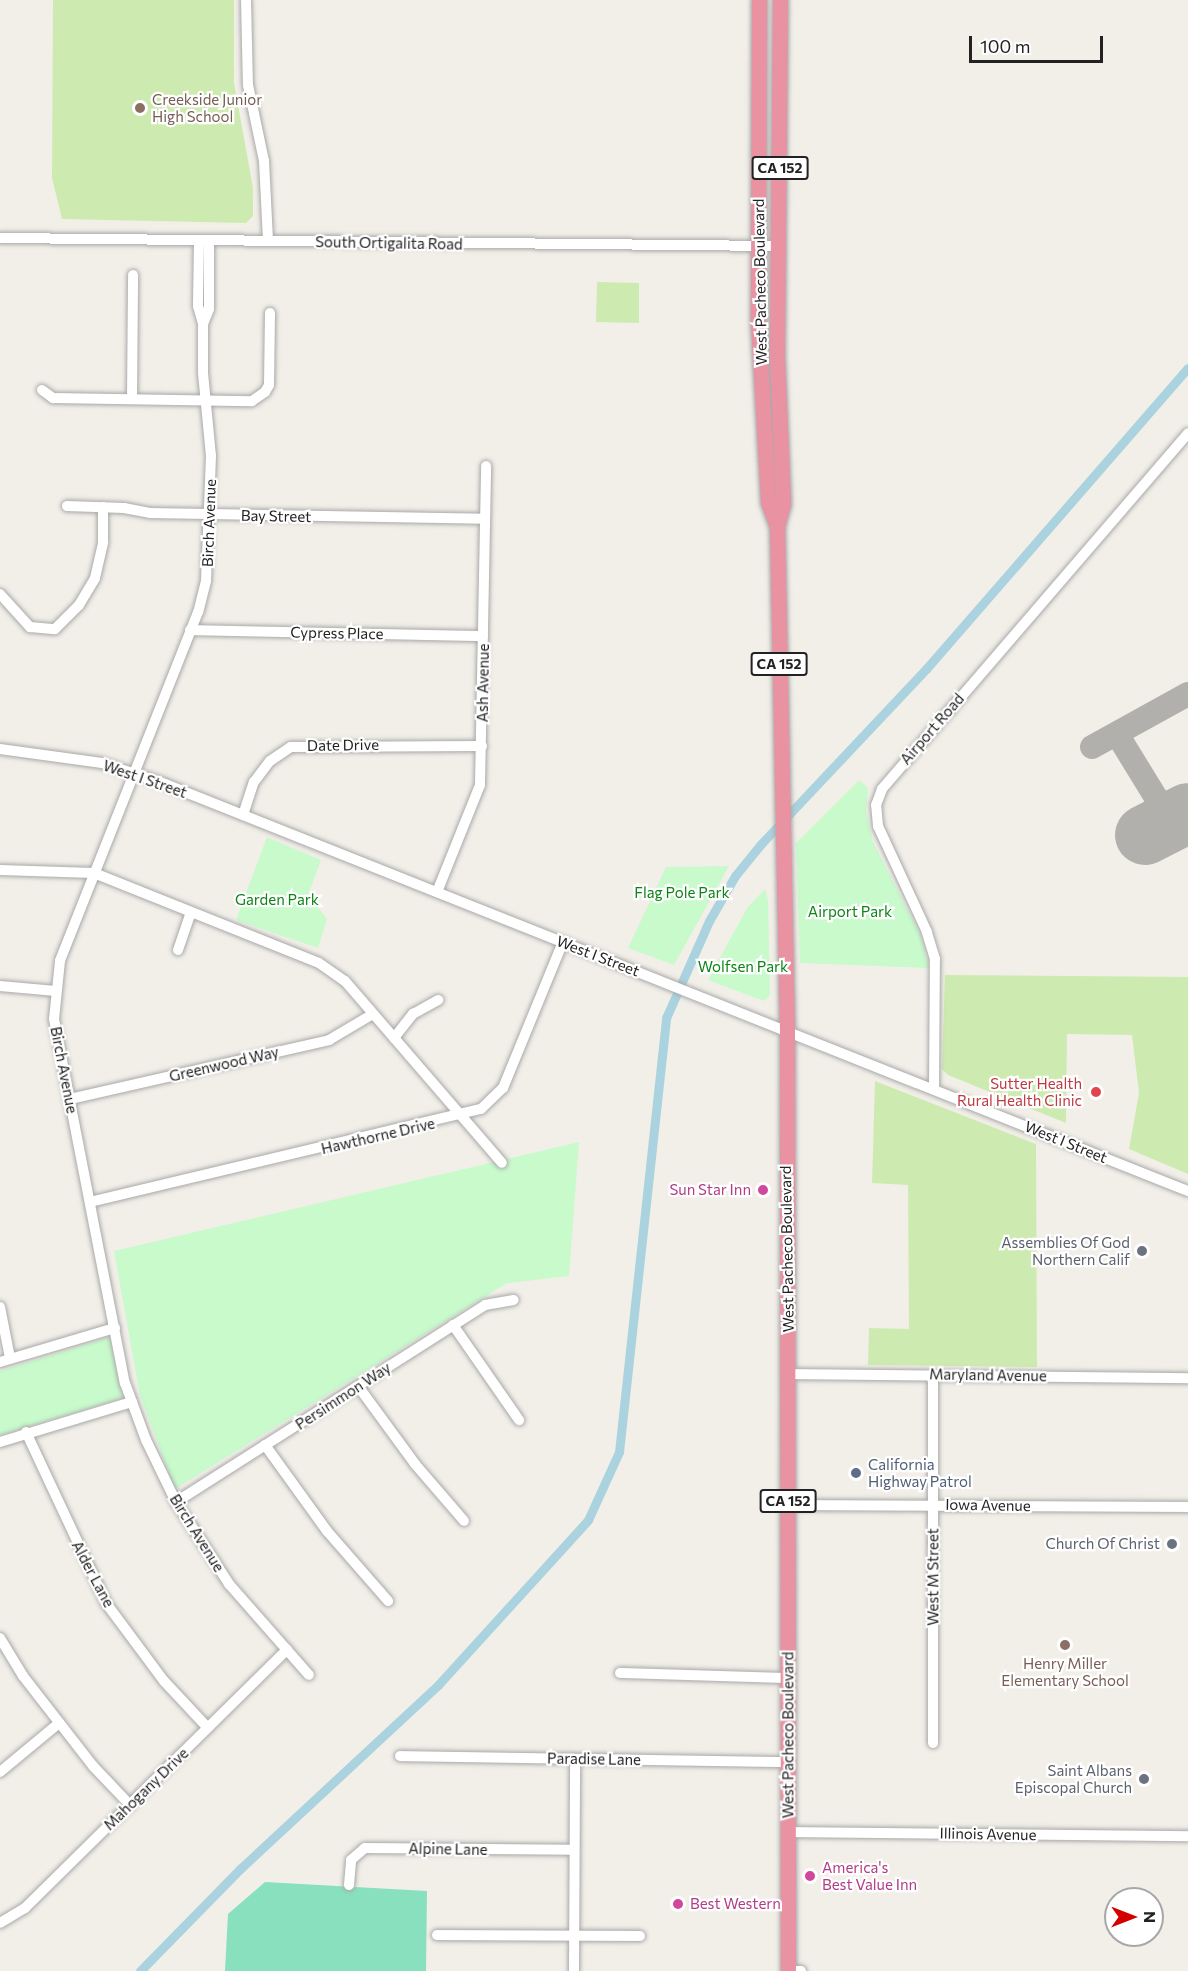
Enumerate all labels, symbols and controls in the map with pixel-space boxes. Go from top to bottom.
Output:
scale bar [972,24,1106,62]
text: 100 m [980,35,1030,57]
place label: Creekside Junior High School [152,90,262,125]
marker: Creekside Junior High School [133,101,147,115]
road number: CA 152 [752,157,808,179]
street label: West Pacheco Boulevard [750,198,770,366]
street label: South Ortigalita Road [315,233,463,253]
street label: Birch Avenue [198,479,220,567]
street label: Bay Street [241,506,311,526]
street label: Cypress Place [290,623,384,643]
street label: Ash Avenue [473,644,493,722]
road number: CA 152 [750,653,808,675]
street label: Airport Road [896,690,968,768]
street label: Date Drive [307,735,379,755]
street label: West I Street [101,756,189,802]
park label: Flag Pole Park [634,884,730,902]
park label: Garden Park [235,891,319,909]
park label: Airport Park [808,903,892,921]
street label: West I Street [554,932,642,980]
park label: Wolfsen Park [698,958,788,976]
street label: Birch Avenue [47,1025,81,1115]
street label: Greenwood Way [167,1043,281,1085]
place label: Sutter Health Rural Health Clinic [957,1074,1082,1109]
marker: Sutter Health Rural Health Clinic [1087,1083,1105,1101]
street label: Hawthorne Drive [319,1114,437,1158]
street label: West I Street [1022,1117,1110,1167]
street label: West Pacheco Boulevard [777,1165,797,1333]
place label: Sun Star Inn [669,1181,751,1199]
marker: Sun Star Inn [756,1183,770,1197]
place label: Assemblies Of God Northern Calif [1001,1233,1130,1268]
marker: Assemblies Of God Northern Calif [1135,1244,1149,1258]
street label: Persimmon Way [292,1358,394,1434]
street label: Maryland Avenue [929,1365,1047,1385]
place label: California Highway Patrol [868,1455,972,1490]
marker: California Highway Patrol [849,1466,863,1480]
road number: CA 152 [760,1490,816,1512]
street label: Birch Avenue [166,1491,228,1575]
street label: Iowa Avenue [945,1495,1031,1515]
street label: West M Street [924,1528,942,1626]
place label: Church Of Christ [1045,1535,1160,1553]
marker: Church Of Christ [1165,1537,1179,1551]
street label: Alder Lane [68,1538,118,1610]
marker: Henry Miller Elementary School [1058,1638,1072,1652]
street label: West Pacheco Boulevard [779,1652,797,1818]
place label: Henry Miller Elementary School [1001,1654,1129,1689]
street label: Mahogany Drive [100,1744,192,1834]
street label: Paradise Lane [547,1749,641,1769]
place label: Saint Albans Episcopal Church [1015,1761,1132,1796]
marker: Saint Albans Episcopal Church [1137,1772,1151,1786]
street label: Illinois Avenue [939,1824,1037,1844]
street label: Alpine Lane [408,1839,488,1859]
place label: America's Best Value Inn [822,1858,917,1893]
marker: America's Best Value Inn [803,1869,817,1883]
north arrow [1104,1887,1164,1947]
place label: Best Western [690,1895,781,1913]
marker: Best Western [671,1897,685,1911]
text: N [1141,1911,1160,1923]

